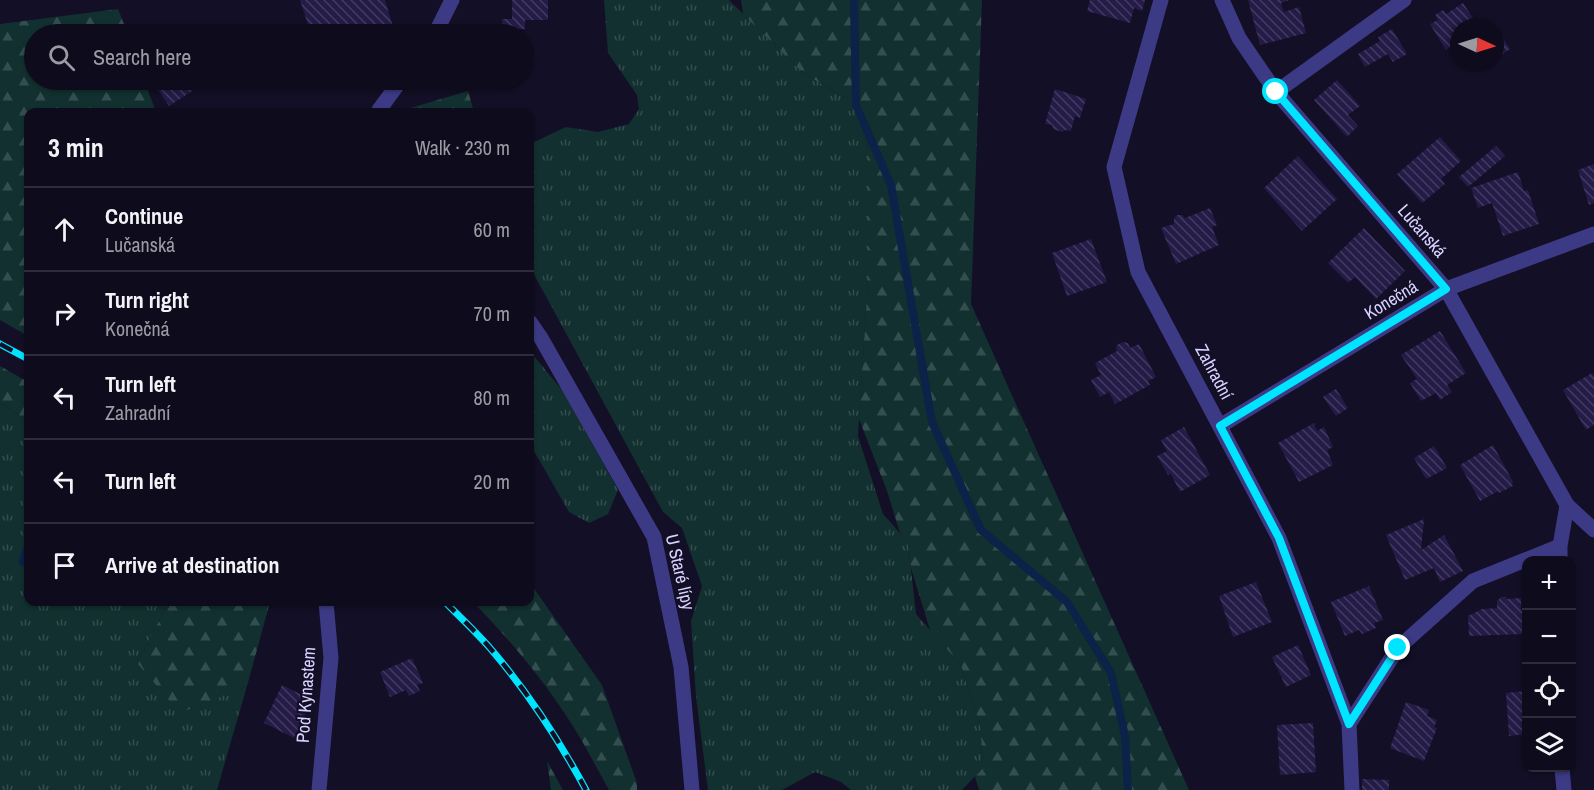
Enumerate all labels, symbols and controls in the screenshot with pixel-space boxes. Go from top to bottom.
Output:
north arrow [1450,18,1504,72]
search box [24,24,534,90]
icon: search [45,41,78,74]
text: Search here [93,42,191,72]
route start [1262,78,1288,104]
text: 3 min [48,130,104,165]
text: Walk · 230 m [415,134,510,161]
street label: Lučanská [1392,199,1453,263]
text: Continue [105,201,183,231]
icon: ahead [48,213,81,246]
text: 60 m [474,216,510,243]
text: Lučanská [105,231,175,258]
street label: Konečná [1359,274,1422,325]
text: Turn right [105,285,189,315]
icon: right [48,297,81,330]
text: 70 m [474,300,510,327]
text: Konečná [105,315,170,342]
street label: Zahradní [1190,340,1240,405]
text: Turn left [105,369,176,399]
icon: left [48,381,81,414]
text: 80 m [474,384,510,411]
text: Zahradní [105,399,171,426]
icon: left [48,465,81,498]
text: Turn left [105,466,176,496]
text: 20 m [474,468,510,495]
street label: U Staré lípy [660,532,701,613]
icon: arrive [48,549,81,582]
text: Arrive at destination [105,550,279,580]
map controls [1522,556,1576,772]
button: + [1522,556,1576,610]
button: − [1522,610,1576,664]
route end [1384,634,1410,660]
street label: Pod Kynastem [290,646,321,744]
button: locate [1522,664,1576,718]
button: layers [1522,718,1576,772]

